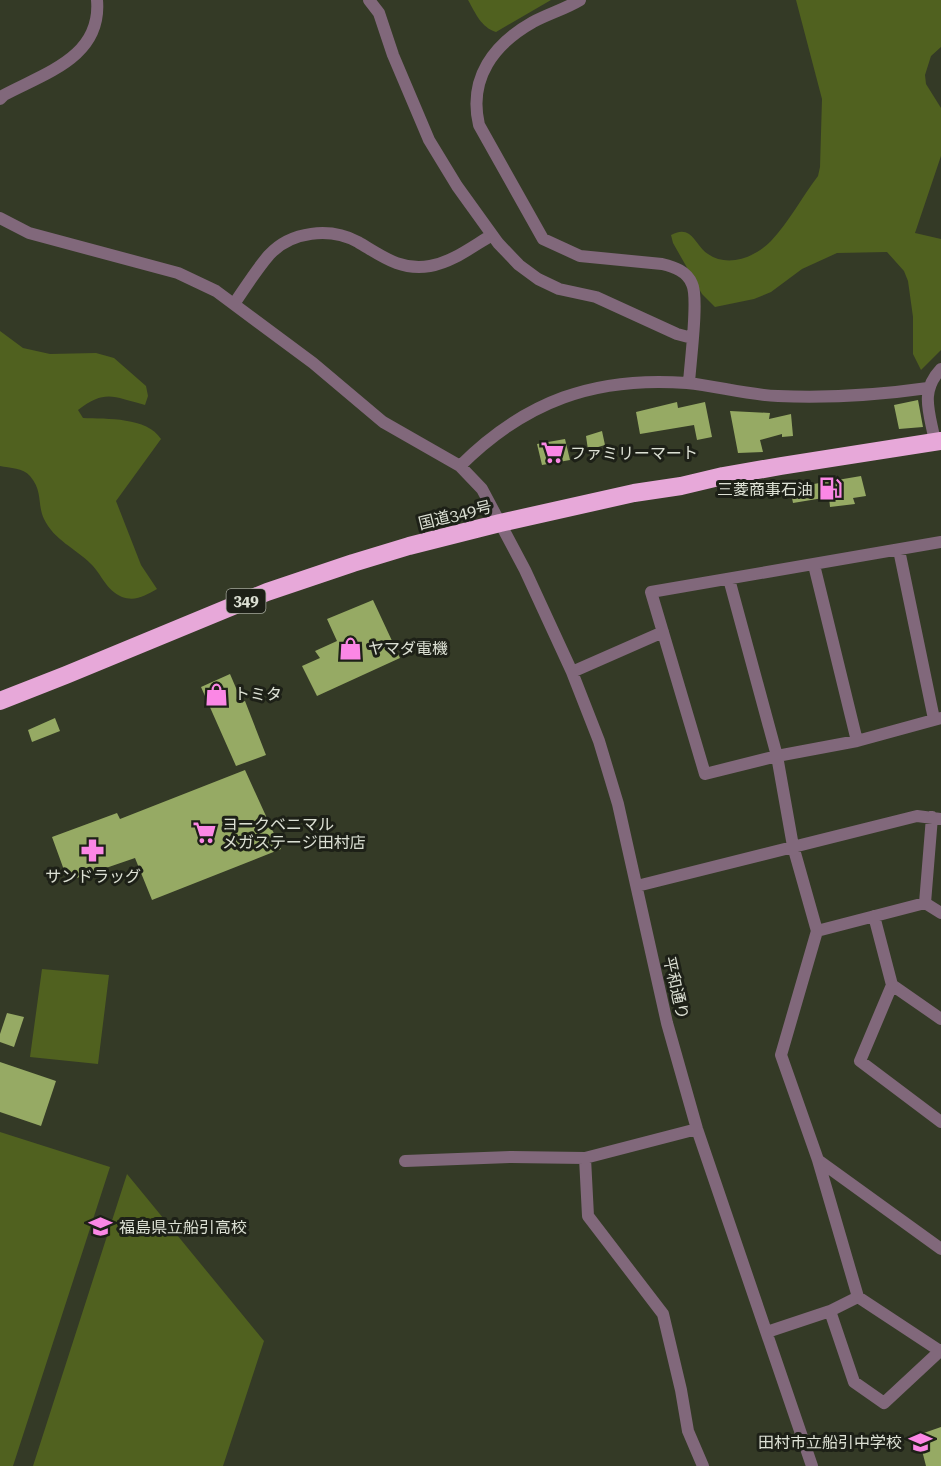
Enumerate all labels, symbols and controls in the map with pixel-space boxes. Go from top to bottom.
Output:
supermarket icon: ファミリーマート [539,440,565,466]
place label: ファミリーマート [570,444,698,463]
fuel station icon: 三菱商事石油 [818,476,844,502]
place label: 三菱商事石油 [717,480,813,499]
street label: 国道349号 [416,497,494,533]
road number: 349 [226,589,266,613]
shop icon: ヤマダ電機 [337,635,363,661]
place label: ヤマダ電機 [368,639,448,658]
shop icon: トミタ [203,681,229,707]
place label: トミタ [234,685,282,704]
place label: ヨークベニマル メガステージ田村店 [222,815,366,852]
supermarket icon: ヨークベニマル メガステージ田村店 [191,820,217,846]
pharmacy icon: サンドラッグ [80,838,106,864]
place label: サンドラッグ [45,867,141,886]
street label: 平和通り [660,955,692,1021]
school or university icon: 福島県立船引高校 [88,1214,114,1240]
place label: 福島県立船引高校 [119,1218,247,1237]
school or university icon: 田村市立船引中学校 [907,1429,933,1455]
place label: 田村市立船引中学校 [758,1433,902,1452]

